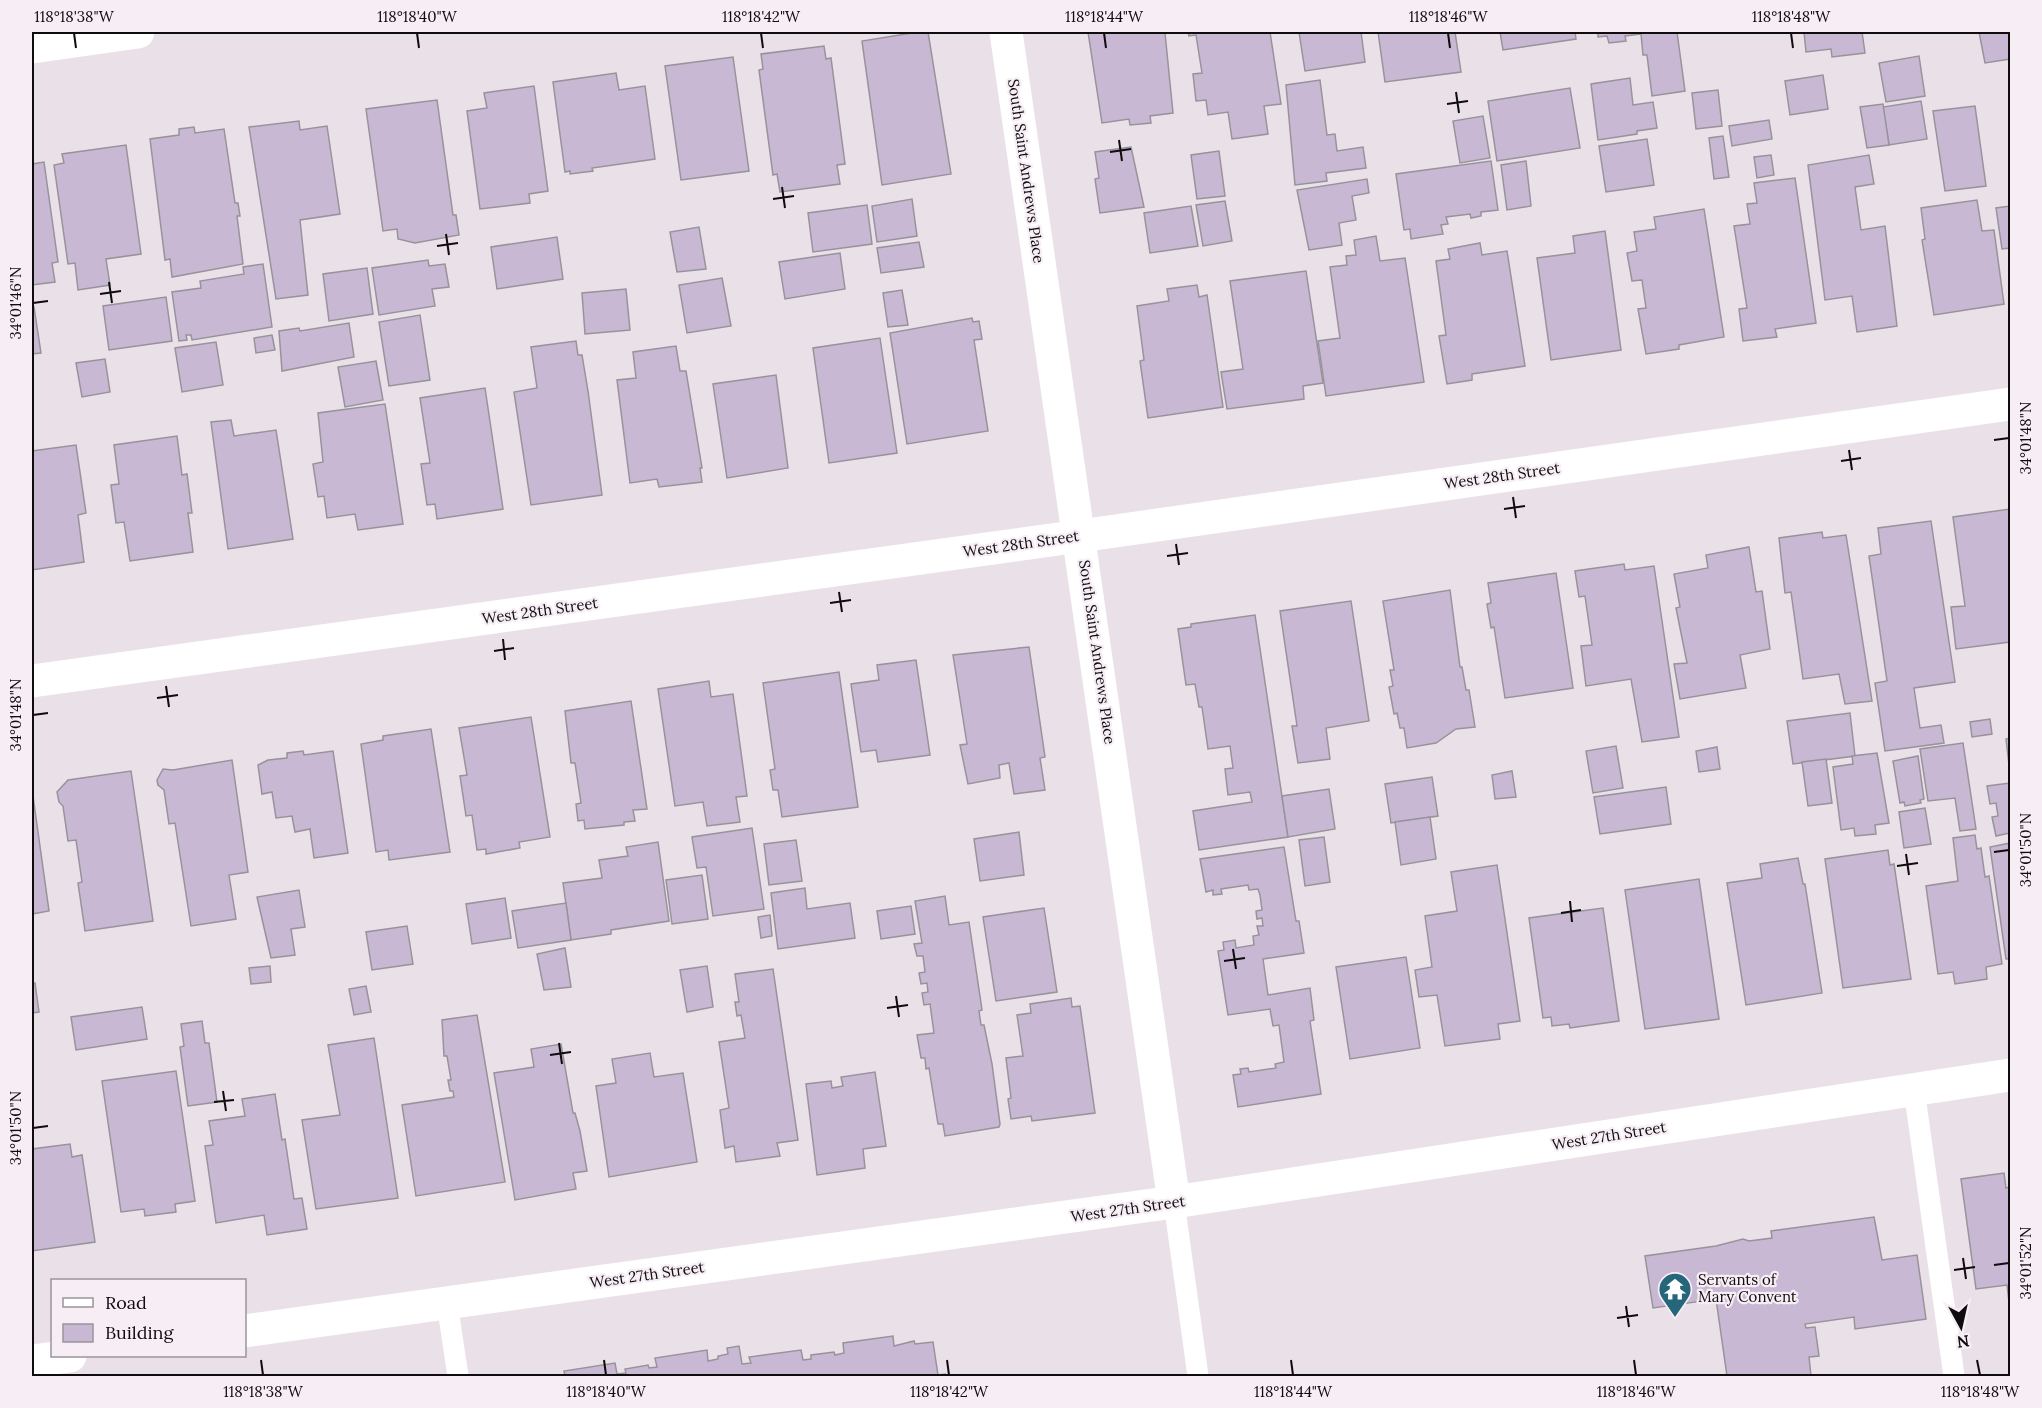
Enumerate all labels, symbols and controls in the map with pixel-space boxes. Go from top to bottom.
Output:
text: 118°18'38"W [34,7,115,26]
text: 118°18'40"W [377,7,458,26]
text: 118°18'42"W [722,7,801,26]
text: 118°18'44"W [1065,7,1144,26]
text: 118°18'46"W [1409,7,1488,26]
text: 118°18'48"W [1752,7,1831,26]
street label: South Saint Andrews Place [1004,78,1049,264]
text: 34°01'46"N [6,267,25,340]
text: 34°01'48"N [2016,402,2035,474]
street label: West 28th Street [1443,458,1561,493]
street label: West 28th Street [962,526,1080,561]
street label: South Saint Andrews Place [1075,559,1120,745]
street label: West 28th Street [481,593,599,628]
text: 34°01'48"N [6,679,25,751]
text: 34°01'50"N [2016,813,2035,887]
text: 34°01'50"N [6,1091,25,1165]
street label: West 27th Street [1550,1117,1668,1154]
street label: West 27th Street [1069,1191,1187,1226]
text: 34°01'52"N [2016,1226,2035,1300]
street label: West 27th Street [588,1257,706,1292]
place label: Servants of Mary Convent [1698,1270,1797,1306]
temple icon: Servants of Mary Convent [1657,1271,1693,1318]
legend [51,1279,246,1357]
text: Road [105,1291,147,1314]
north arrow [1931,1297,1991,1357]
text: Building [105,1321,175,1344]
text: N [1956,1331,1971,1353]
text: 118°18'38"W [223,1382,304,1401]
text: 118°18'40"W [566,1382,647,1401]
text: 118°18'42"W [910,1382,989,1401]
text: 118°18'44"W [1254,1382,1333,1401]
text: 118°18'46"W [1597,1382,1676,1401]
text: 118°18'48"W [1941,1382,2020,1401]

